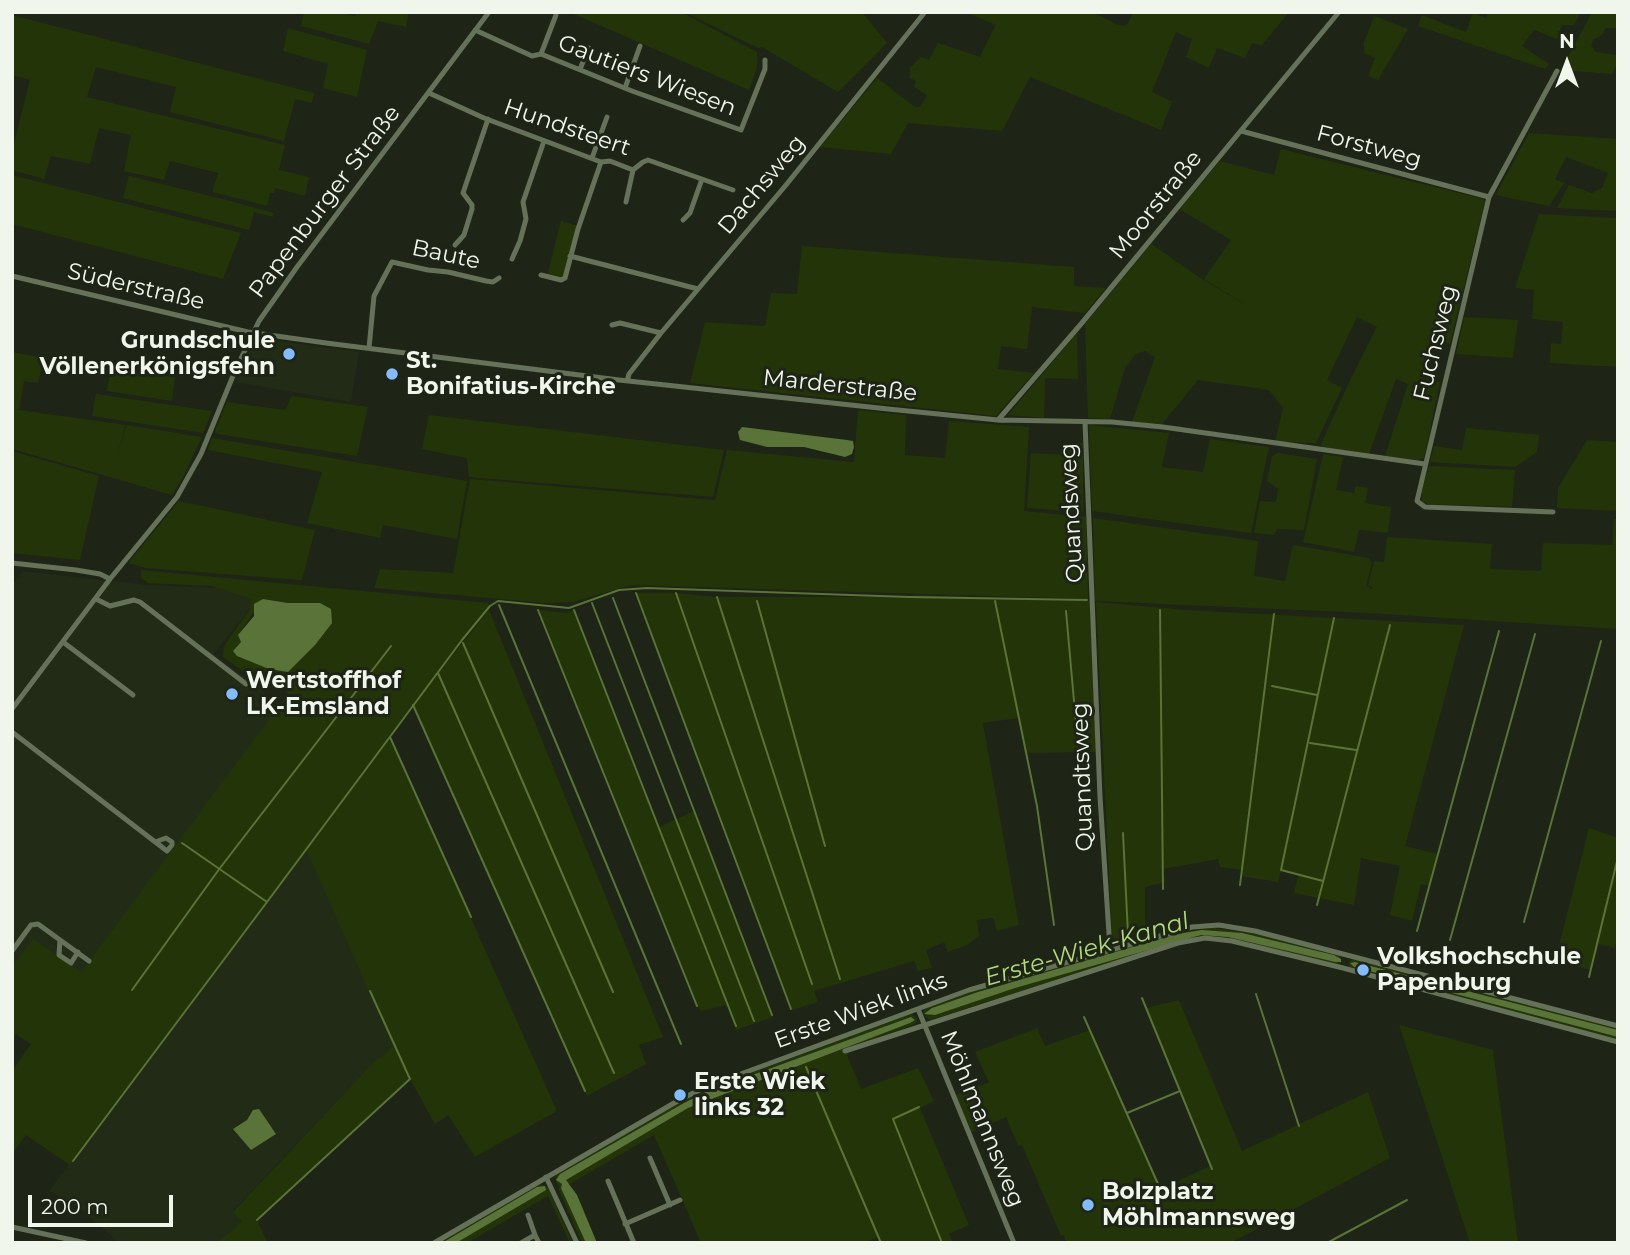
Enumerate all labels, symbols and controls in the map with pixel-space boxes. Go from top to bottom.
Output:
north arrow [1532,28,1602,98]
street label: Gautiers Wiesen [554,29,740,123]
text: N [1559,30,1575,53]
street label: Hundsteert [500,93,634,163]
street label: Papenburger Straße [243,100,407,304]
street label: Forstweg [1313,120,1425,174]
street label: Dachsweg [712,130,812,240]
street label: Moorstraße [1104,145,1208,265]
street label: Baute [409,234,483,276]
street label: Süderstraße [65,258,207,316]
street label: Fuchsweg [1408,282,1464,404]
place label: Grundschule Völlenerkönigsfehn [40,327,275,381]
marker: Grundschule Völlenerkönigsfehn [281,346,297,362]
place label: St. Bonifatius-Kirche [406,347,616,401]
street label: Marderstraße [762,364,918,408]
marker: St. Bonifatius-Kirche [384,366,400,382]
street label: Quandsweg [1055,442,1089,584]
place label: Wertstoffhof LK-Emsland [246,667,401,721]
marker: Wertstoffhof LK-Emsland [224,686,240,702]
street label: Quandtsweg [1067,702,1099,852]
water label: Erste-Wiek-Kanal [981,907,1193,993]
place label: Volkshochschule Papenburg [1377,943,1581,997]
marker: Volkshochschule Papenburg [1355,962,1371,978]
street label: Erste Wiek links [771,967,951,1055]
street label: Möhlmannsweg [934,1027,1030,1211]
place label: Erste Wiek links 32 [694,1068,825,1122]
marker: Erste Wiek links 32 [672,1087,688,1103]
place label: Bolzplatz Möhlmannsweg [1102,1178,1296,1232]
scale bar [32,1182,177,1226]
text: 200 m [41,1194,108,1219]
marker: Bolzplatz Möhlmannsweg [1080,1197,1096,1213]

